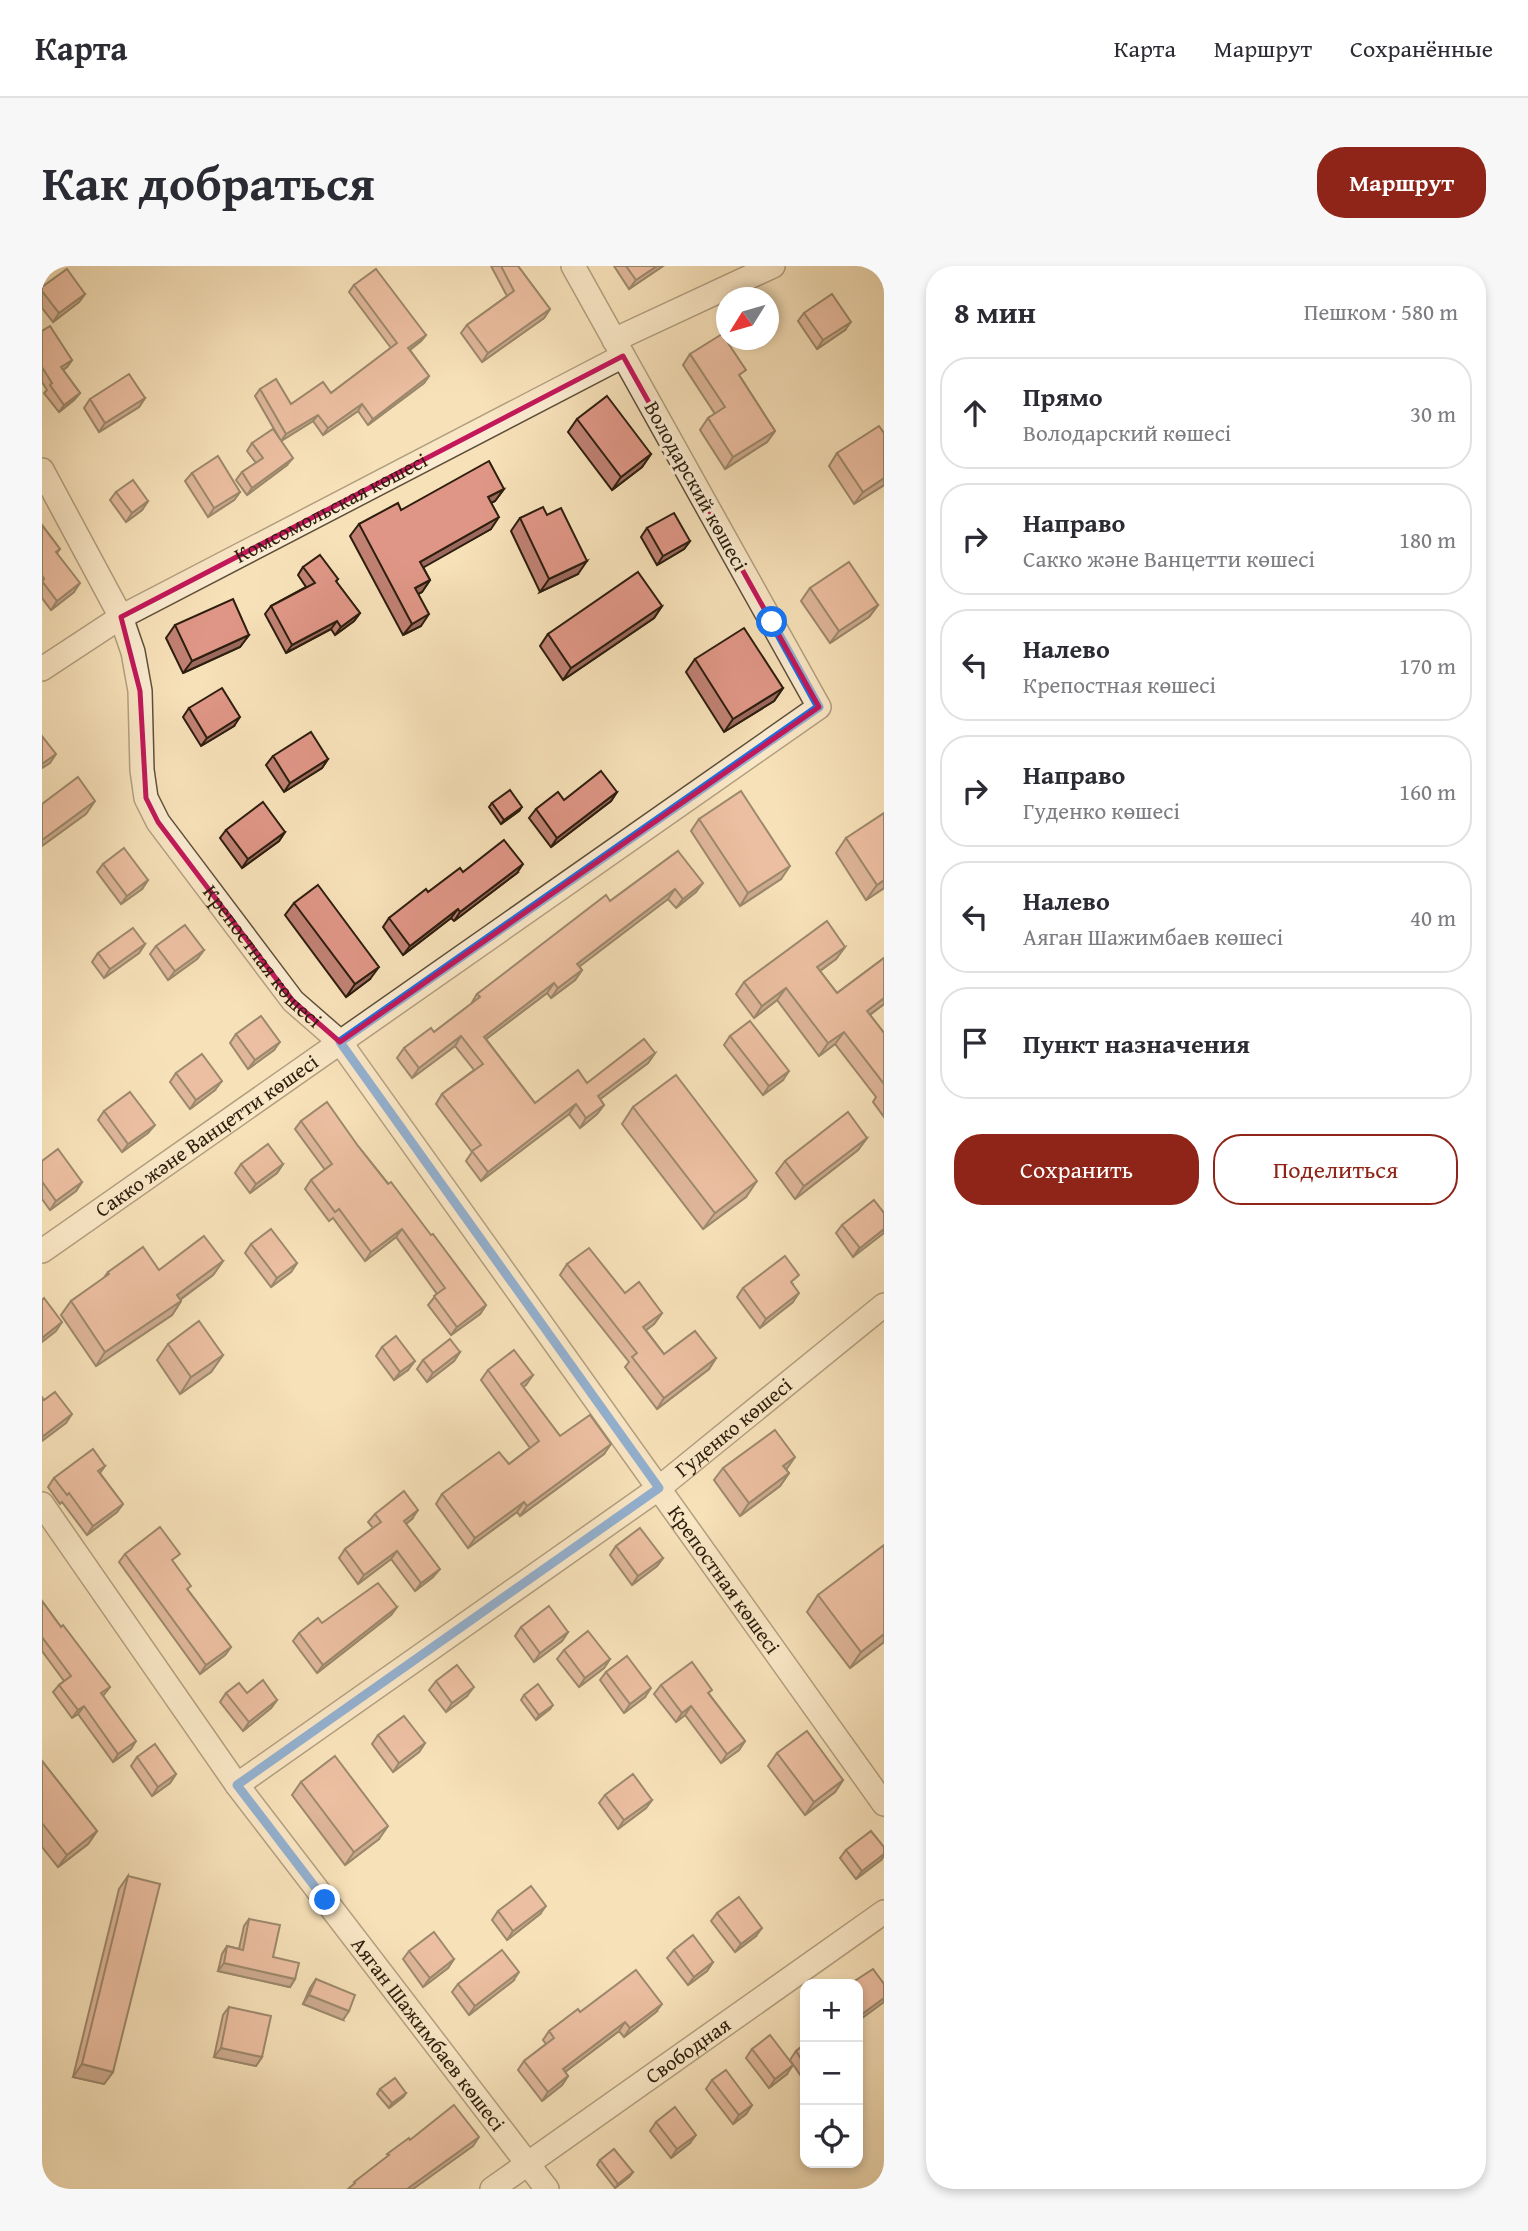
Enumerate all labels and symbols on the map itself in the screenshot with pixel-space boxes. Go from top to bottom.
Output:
north arrow [716,287,779,350]
street label: Володарский көшесі [637,395,756,577]
street label: Комсомольская көшесі [228,444,433,571]
route start [756,606,787,637]
street label: Крепостная көшесі [196,878,329,1035]
street label: Сакко және Ванцетти көшесі [88,1046,325,1224]
street label: Гуденко көшесі [668,1370,799,1484]
street label: Крепостная көшесі [661,1499,788,1660]
route end [309,1884,340,1915]
street label: Аяган Шажимбаев көшесі [344,1930,513,2138]
street label: Свободная [639,2009,737,2091]

